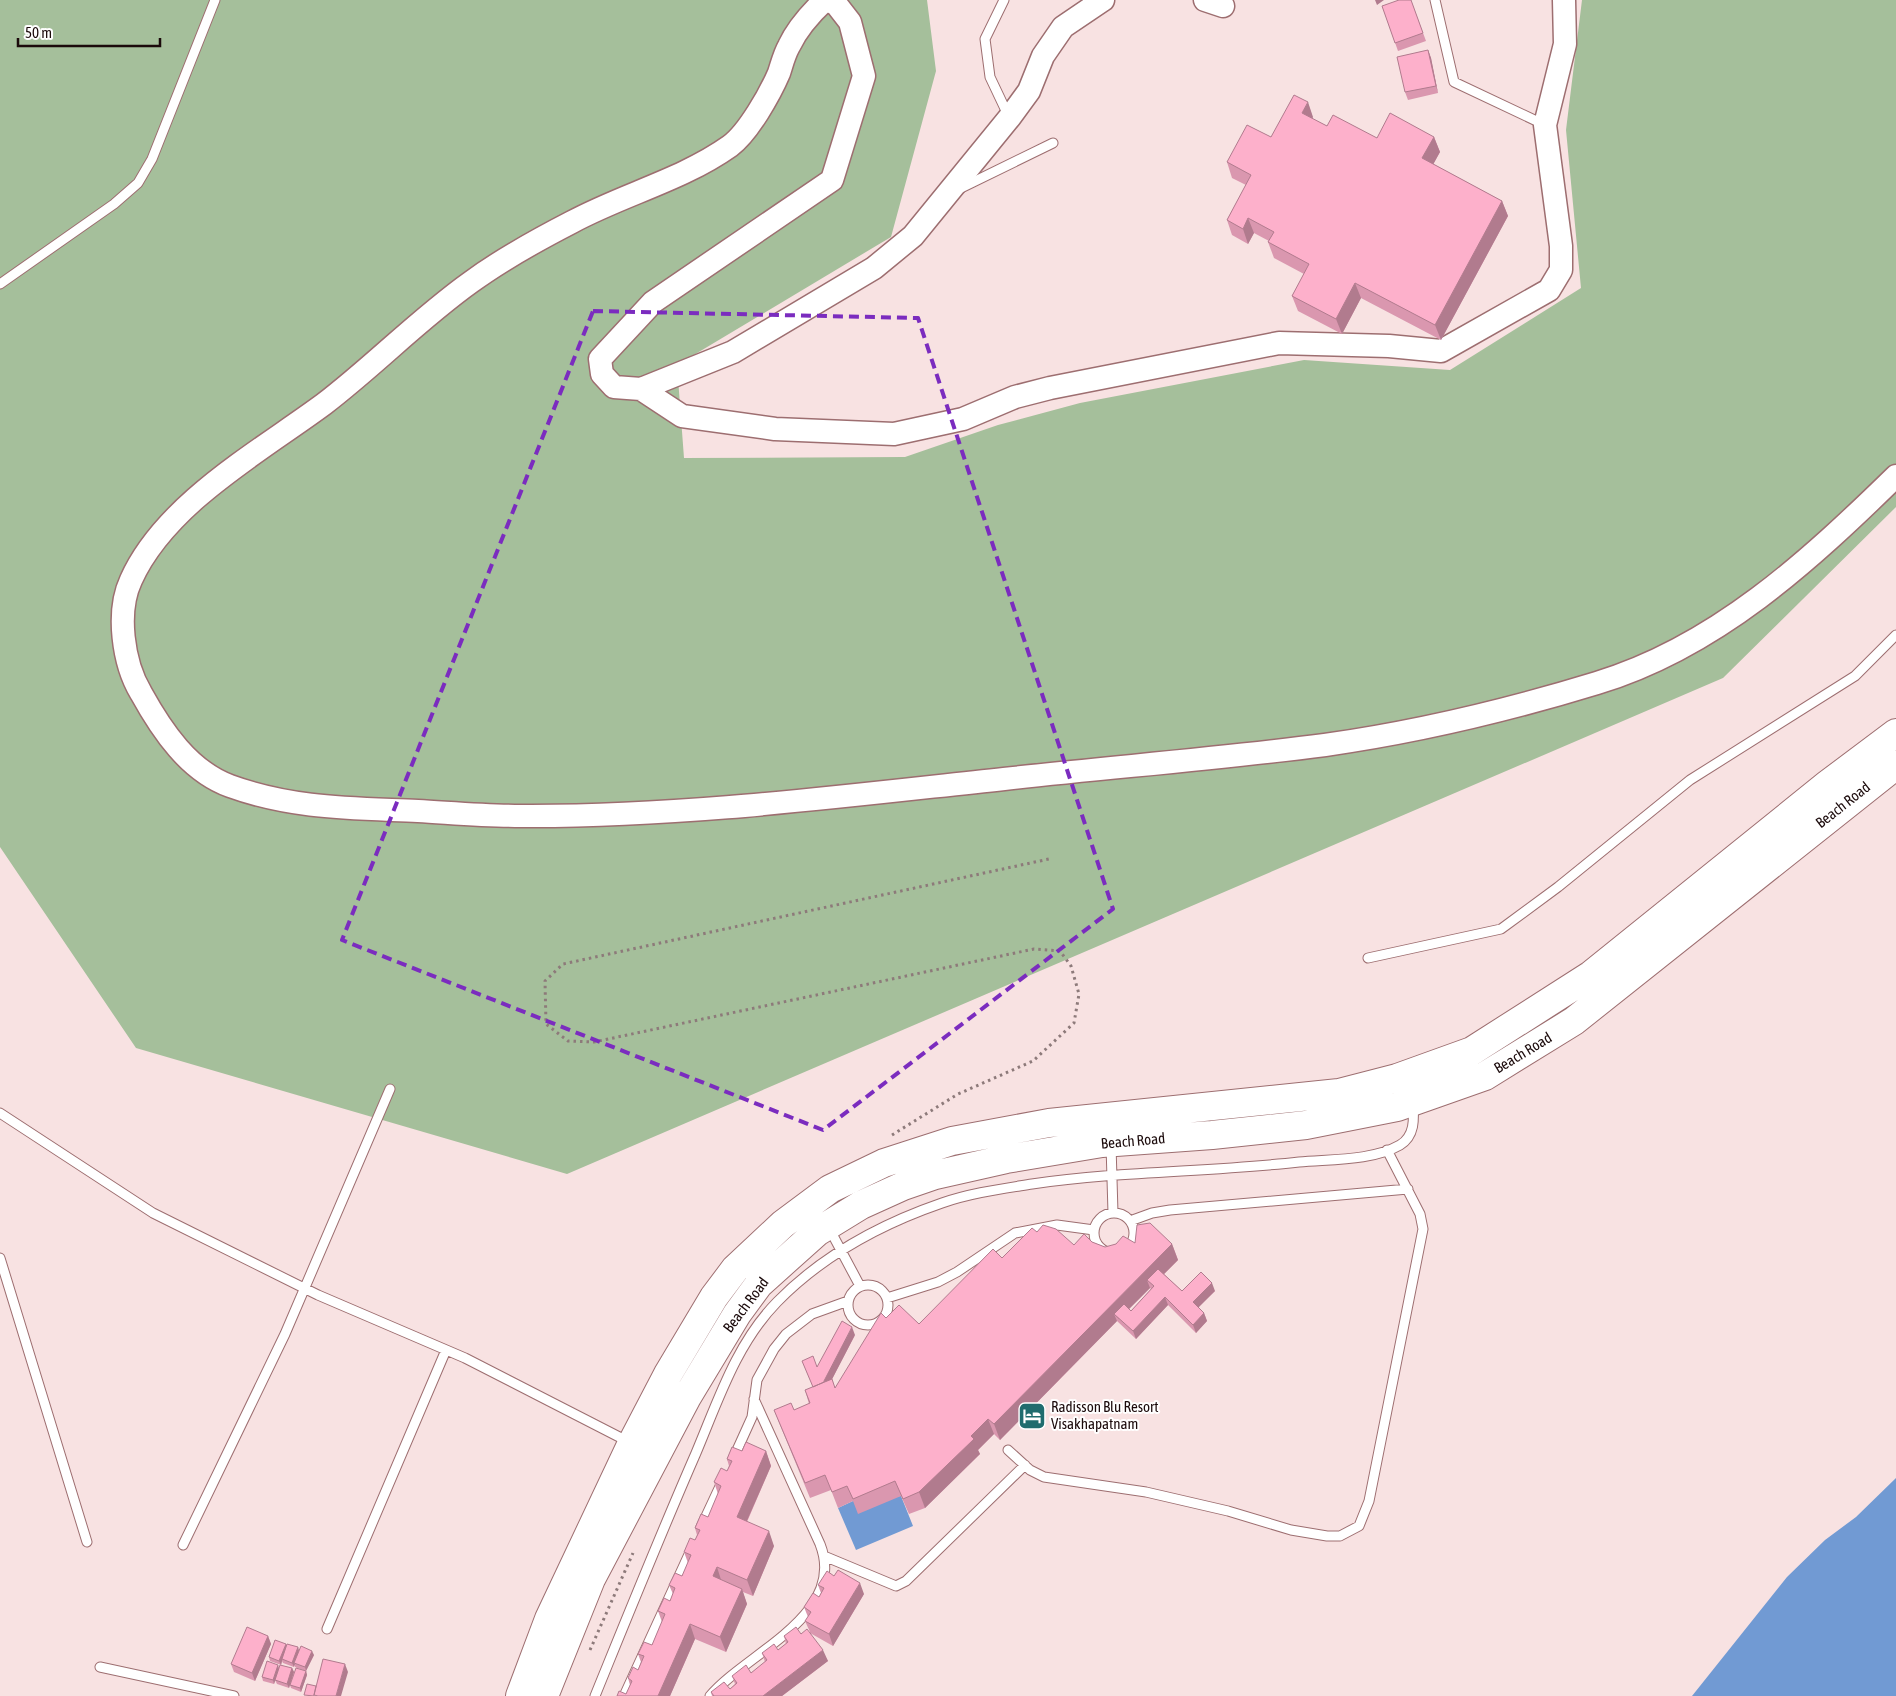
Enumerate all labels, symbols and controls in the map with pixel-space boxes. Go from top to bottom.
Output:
scale bar [18,15,160,47]
text: 50 m [25,24,52,41]
street label: Beach Road [1812,778,1873,831]
street label: Beach Road [1491,1029,1555,1076]
street label: Beach Road [1100,1129,1166,1152]
street label: Beach Road [719,1274,772,1336]
place label: Radisson Blu Resort Visakhapatnam [1051,1398,1159,1432]
hotel icon: Radisson Blu Resort Visakhapatnam [1017,1401,1047,1431]

